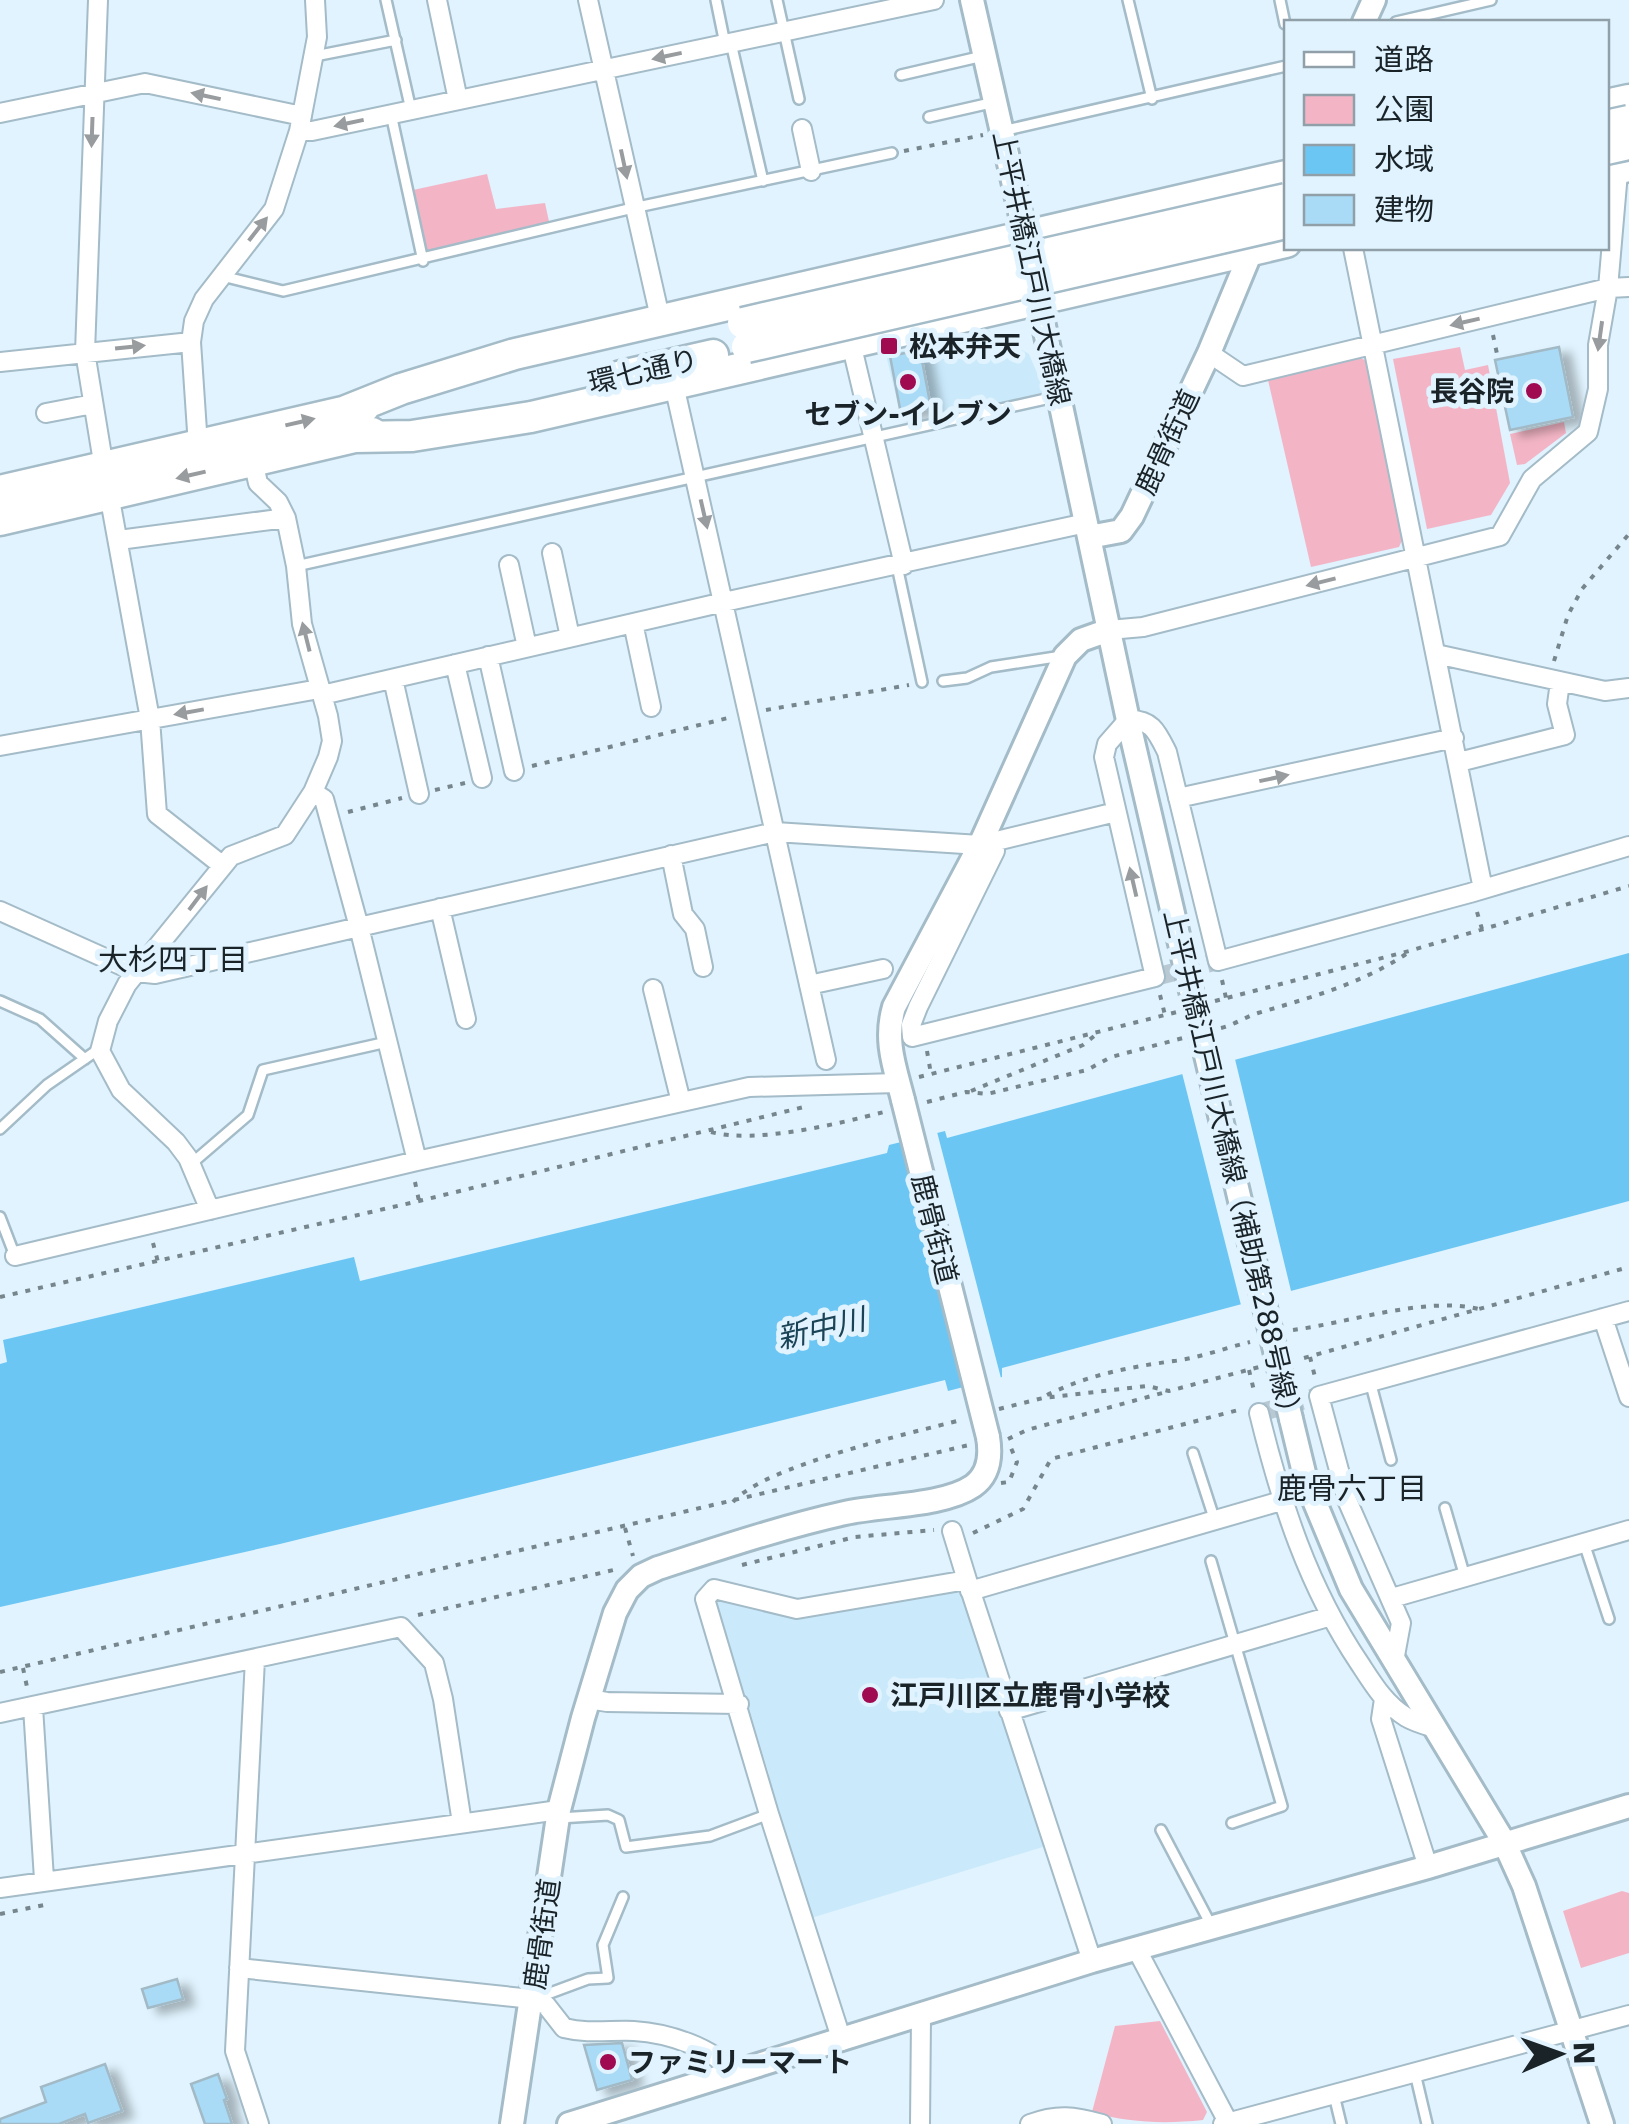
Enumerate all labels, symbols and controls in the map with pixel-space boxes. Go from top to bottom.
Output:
legend [1284,20,1609,250]
text: 道路 [1374,42,1434,77]
one-way arrow [652,49,683,64]
one-way arrow [191,88,222,103]
text: 公園 [1374,92,1434,127]
one-way arrow [334,116,365,131]
one-way arrow [84,117,100,149]
street label: 上平井橋江戸川大橋線 [986,128,1077,408]
text: 水域 [1374,142,1434,177]
one-way arrow [616,148,632,179]
text: 建物 [1374,192,1434,227]
one-way arrow [247,216,267,242]
one-way arrow [1450,315,1481,330]
one-way arrow [1592,320,1608,352]
place label: 松本弁天 [909,330,1021,363]
marker: 松本弁天 [878,335,900,357]
one-way arrow [115,339,147,355]
street label: 環七通り [585,343,701,400]
marker: セブン-イレブン [897,371,919,393]
place label: 長谷院 [1430,375,1514,408]
marker: 長谷院 [1523,380,1545,402]
street label: 鹿骨街道 [1129,384,1206,500]
place label: セブン-イレブン [804,398,1012,431]
one-way arrow [285,414,316,429]
one-way arrow [175,468,206,484]
one-way arrow [697,499,713,530]
one-way arrow [1305,575,1336,590]
one-way arrow [298,621,313,652]
one-way arrow [173,705,204,721]
one-way arrow [1258,769,1289,785]
one-way arrow [1124,866,1140,897]
one-way arrow [188,885,208,911]
street label: 上平井橋江戸川大橋線（補助第288号線） [1157,906,1308,1430]
district label: 大杉四丁目 [98,942,248,977]
street label: 鹿骨街道 [905,1171,964,1287]
water label: 新中川 [773,1301,872,1356]
district label: 鹿骨六丁目 [1277,1471,1427,1506]
place label: 江戸川区立鹿骨小学校 [890,1679,1170,1712]
marker: 江戸川区立鹿骨小学校 [859,1684,881,1706]
street label: 鹿骨街道 [518,1876,567,1992]
north arrow [1509,2004,1609,2104]
text: N [1567,2041,1600,2065]
place label: ファミリーマート [628,2046,852,2079]
marker: ファミリーマート [597,2051,619,2073]

